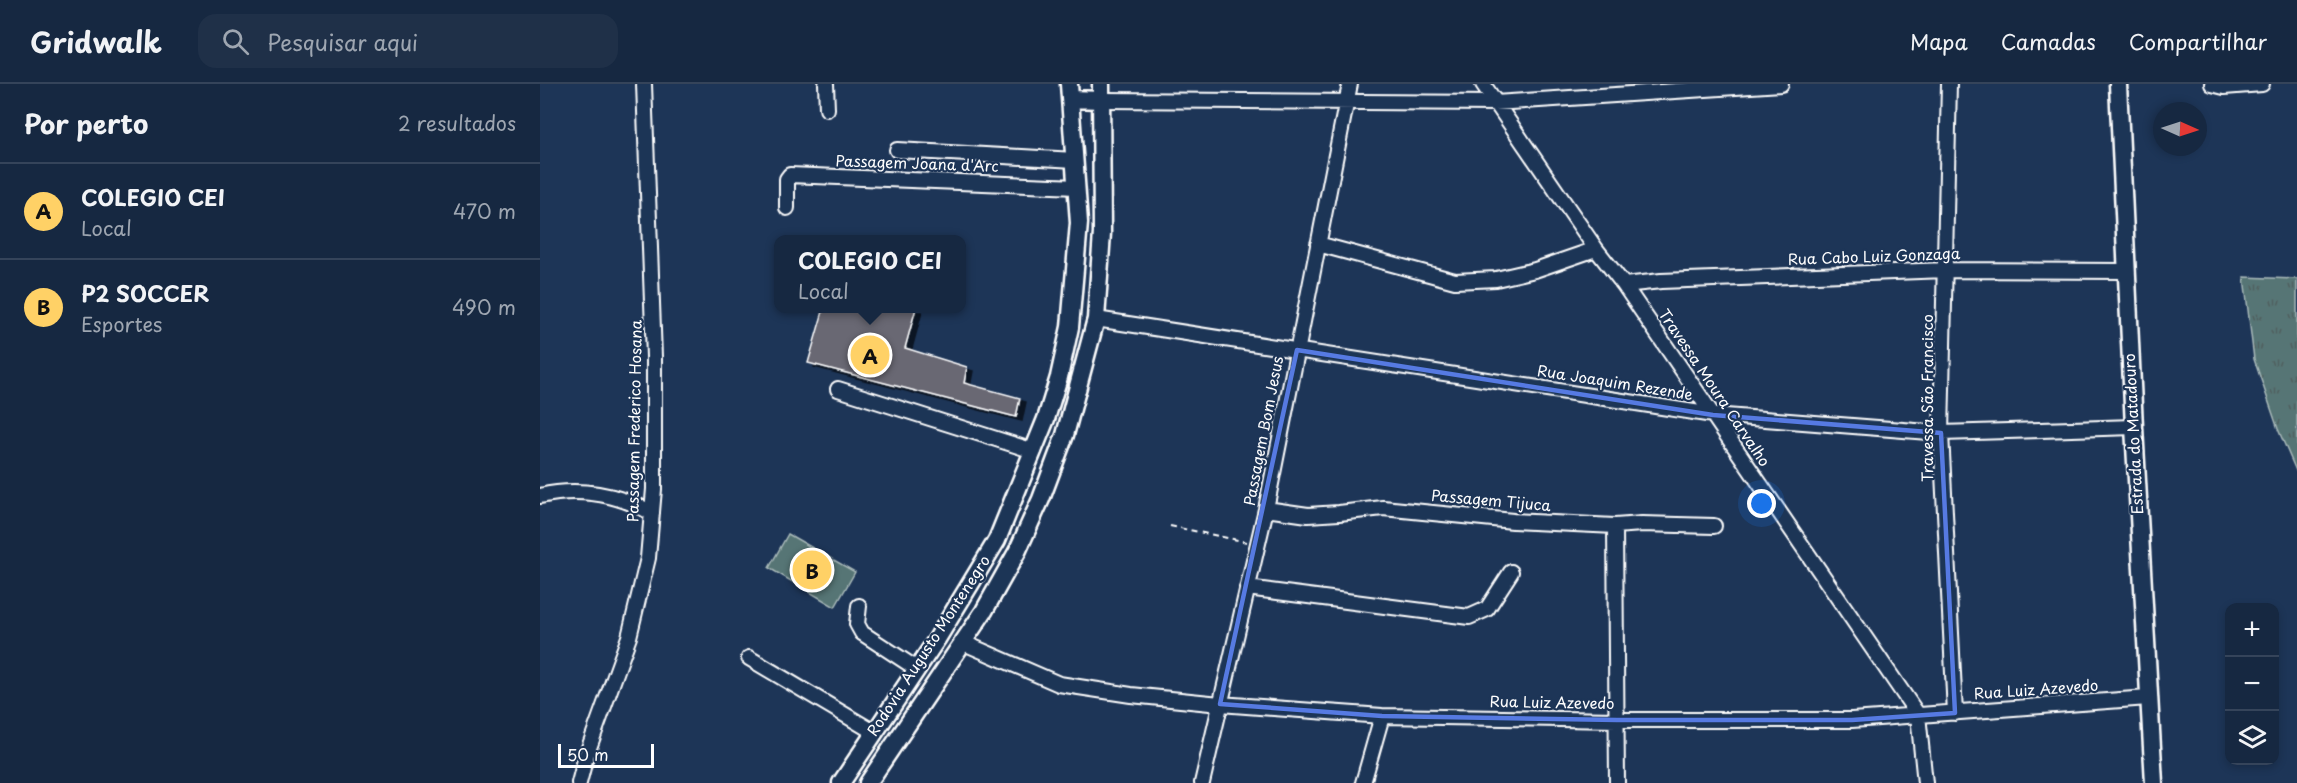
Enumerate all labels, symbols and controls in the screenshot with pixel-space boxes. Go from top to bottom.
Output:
search box [198,14,618,68]
text: Gridwalk [30,20,162,63]
icon: search [219,25,252,58]
text: Pesquisar aqui [267,25,418,58]
text: Mapa [1910,25,1968,57]
text: Camadas [2001,25,2096,57]
text: Compartilhar [2129,25,2267,57]
north arrow [2153,102,2207,156]
text: Por perto [24,104,148,143]
text: 2 resultados [398,108,516,138]
street label: Passagem Joana d'Arc [835,148,999,177]
text: COLEGIO CEI [81,180,225,213]
text: A [36,196,51,226]
text: 470 m [453,196,516,226]
text: Local [81,213,132,243]
popup [774,235,966,313]
street label: Rua Cabo Luiz Gonzaga [1787,241,1961,270]
text: COLEGIO CEI [798,243,942,276]
text: P2 SOCCER [81,276,209,309]
text: Local [798,276,849,306]
text: B [37,292,50,322]
text: 490 m [452,292,516,322]
street label: Travessa Moura Carvalho [1654,304,1777,471]
text: Esportes [81,309,162,339]
street label: Travessa São Francisco [1915,314,1938,482]
street label: Passagem Frederico Hosana [620,319,647,522]
pin: A [850,332,890,378]
street label: Estrada do Matadouro [2117,353,2148,515]
street label: Passagem Bom Jesus [1237,354,1288,507]
street label: Rua Joaquim Rezende [1536,358,1695,405]
street label: Passagem Tijuca [1430,483,1553,516]
your location [1747,489,1776,518]
pin: B [792,548,832,592]
street label: Rodovia Augusto Montenegro [860,550,995,740]
map controls [2225,603,2279,765]
button: + [2225,603,2279,657]
button: − [2225,657,2279,711]
street label: Rua Luiz Azevedo [1973,673,2099,704]
street label: Rua Luiz Azevedo [1490,689,1615,714]
button: layers [2225,711,2279,765]
scale bar [558,741,654,768]
text: 50 m [567,742,608,766]

